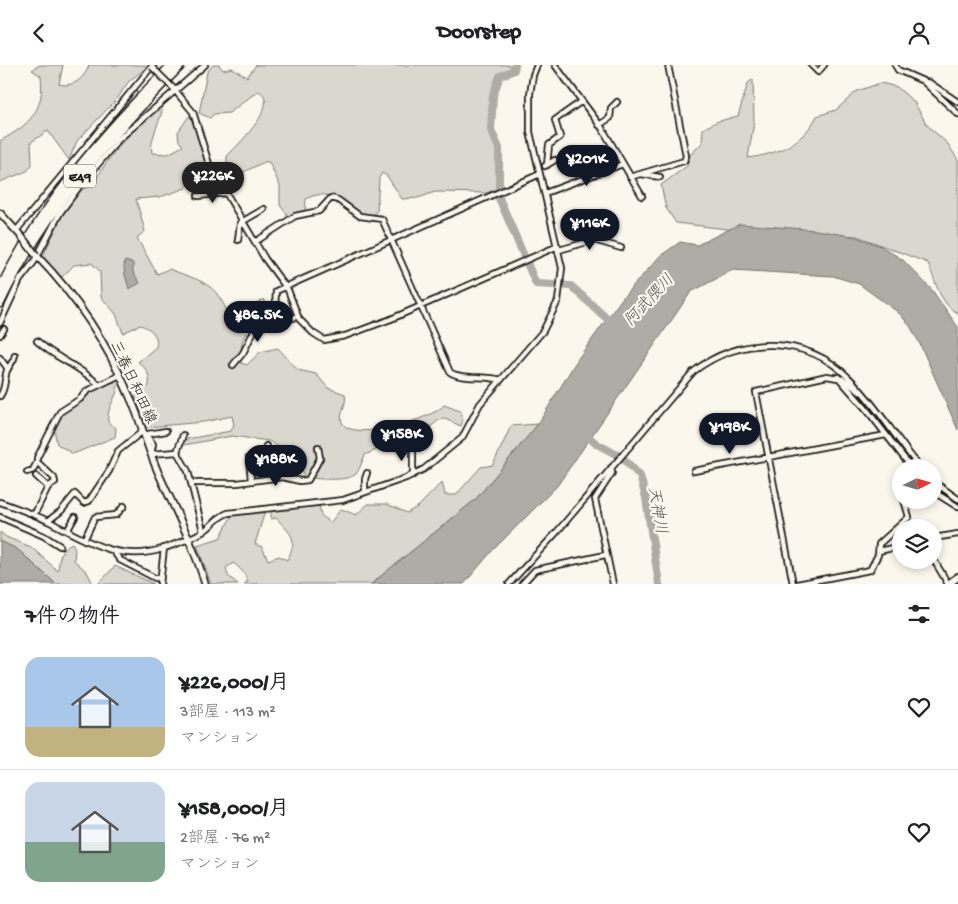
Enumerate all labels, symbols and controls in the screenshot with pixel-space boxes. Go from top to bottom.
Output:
icon: back [25,19,53,47]
icon: person [905,19,933,47]
text: Doorstep [437,20,521,46]
pin: ¥201K [552,145,622,187]
text: ¥201K [567,151,607,170]
pin: ¥226K [178,161,248,204]
road number: E49 [64,165,96,187]
text: ¥226K [193,168,233,187]
pin: ¥116K [555,209,625,251]
text: ¥116K [571,215,609,234]
water label: 阿武隈川 [620,270,679,331]
pin: ¥86.5K [217,301,299,343]
text: ¥86.5K [235,307,281,326]
street label: 三春日和田線 [105,338,160,427]
pin: ¥198K [695,413,765,455]
pin: ¥158K [367,419,437,462]
text: ¥198K [710,419,750,438]
text: ¥158K [382,426,422,445]
pin: ¥188K [241,445,311,487]
text: ¥188K [256,451,296,470]
north arrow [892,459,942,509]
map controls [892,459,942,569]
water label: 天神川 [642,485,670,536]
button: layers [892,519,942,569]
icon: filters [905,600,933,628]
text: 7件の物件 [25,606,120,631]
text: ¥226,000/月 [180,672,289,697]
icon: home [65,677,125,737]
icon: heart [905,693,933,721]
text: 3部屋 · 113 m² [180,704,276,723]
text: マンション [180,730,259,749]
text: ¥158,000/月 [180,798,289,823]
icon: home [65,802,125,862]
icon: heart [905,818,933,846]
text: 2部屋 · 76 m² [180,830,270,849]
text: マンション [180,856,259,875]

